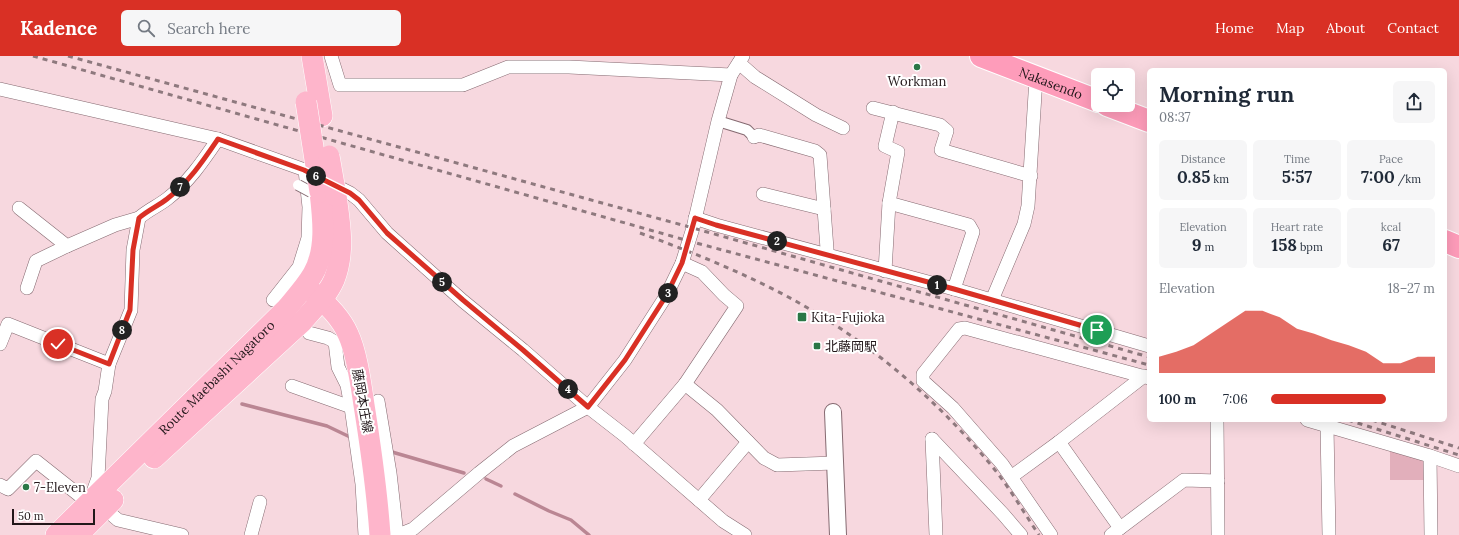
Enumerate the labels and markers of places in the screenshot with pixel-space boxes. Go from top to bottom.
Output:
marker: Workman [912,62,922,72]
place label: Workman [888,73,947,90]
pin: 6 [306,166,326,186]
pin: 7 [170,177,190,197]
pin: 2 [767,231,787,251]
pin: 5 [432,272,452,292]
pin: 1 [927,275,947,295]
pin: 3 [658,283,678,303]
place label: Kita-Fujioka [811,309,885,326]
marker: Kita-Fujioka [796,311,808,323]
pin [1080,313,1114,347]
pin: 8 [112,320,132,340]
pin [41,327,75,361]
place label: 北藤岡駅 [825,338,877,355]
marker: 北藤岡駅 [812,341,822,351]
pin: 4 [558,379,578,399]
place label: 7-Eleven [34,479,86,496]
marker: 7-Eleven [21,482,31,492]

